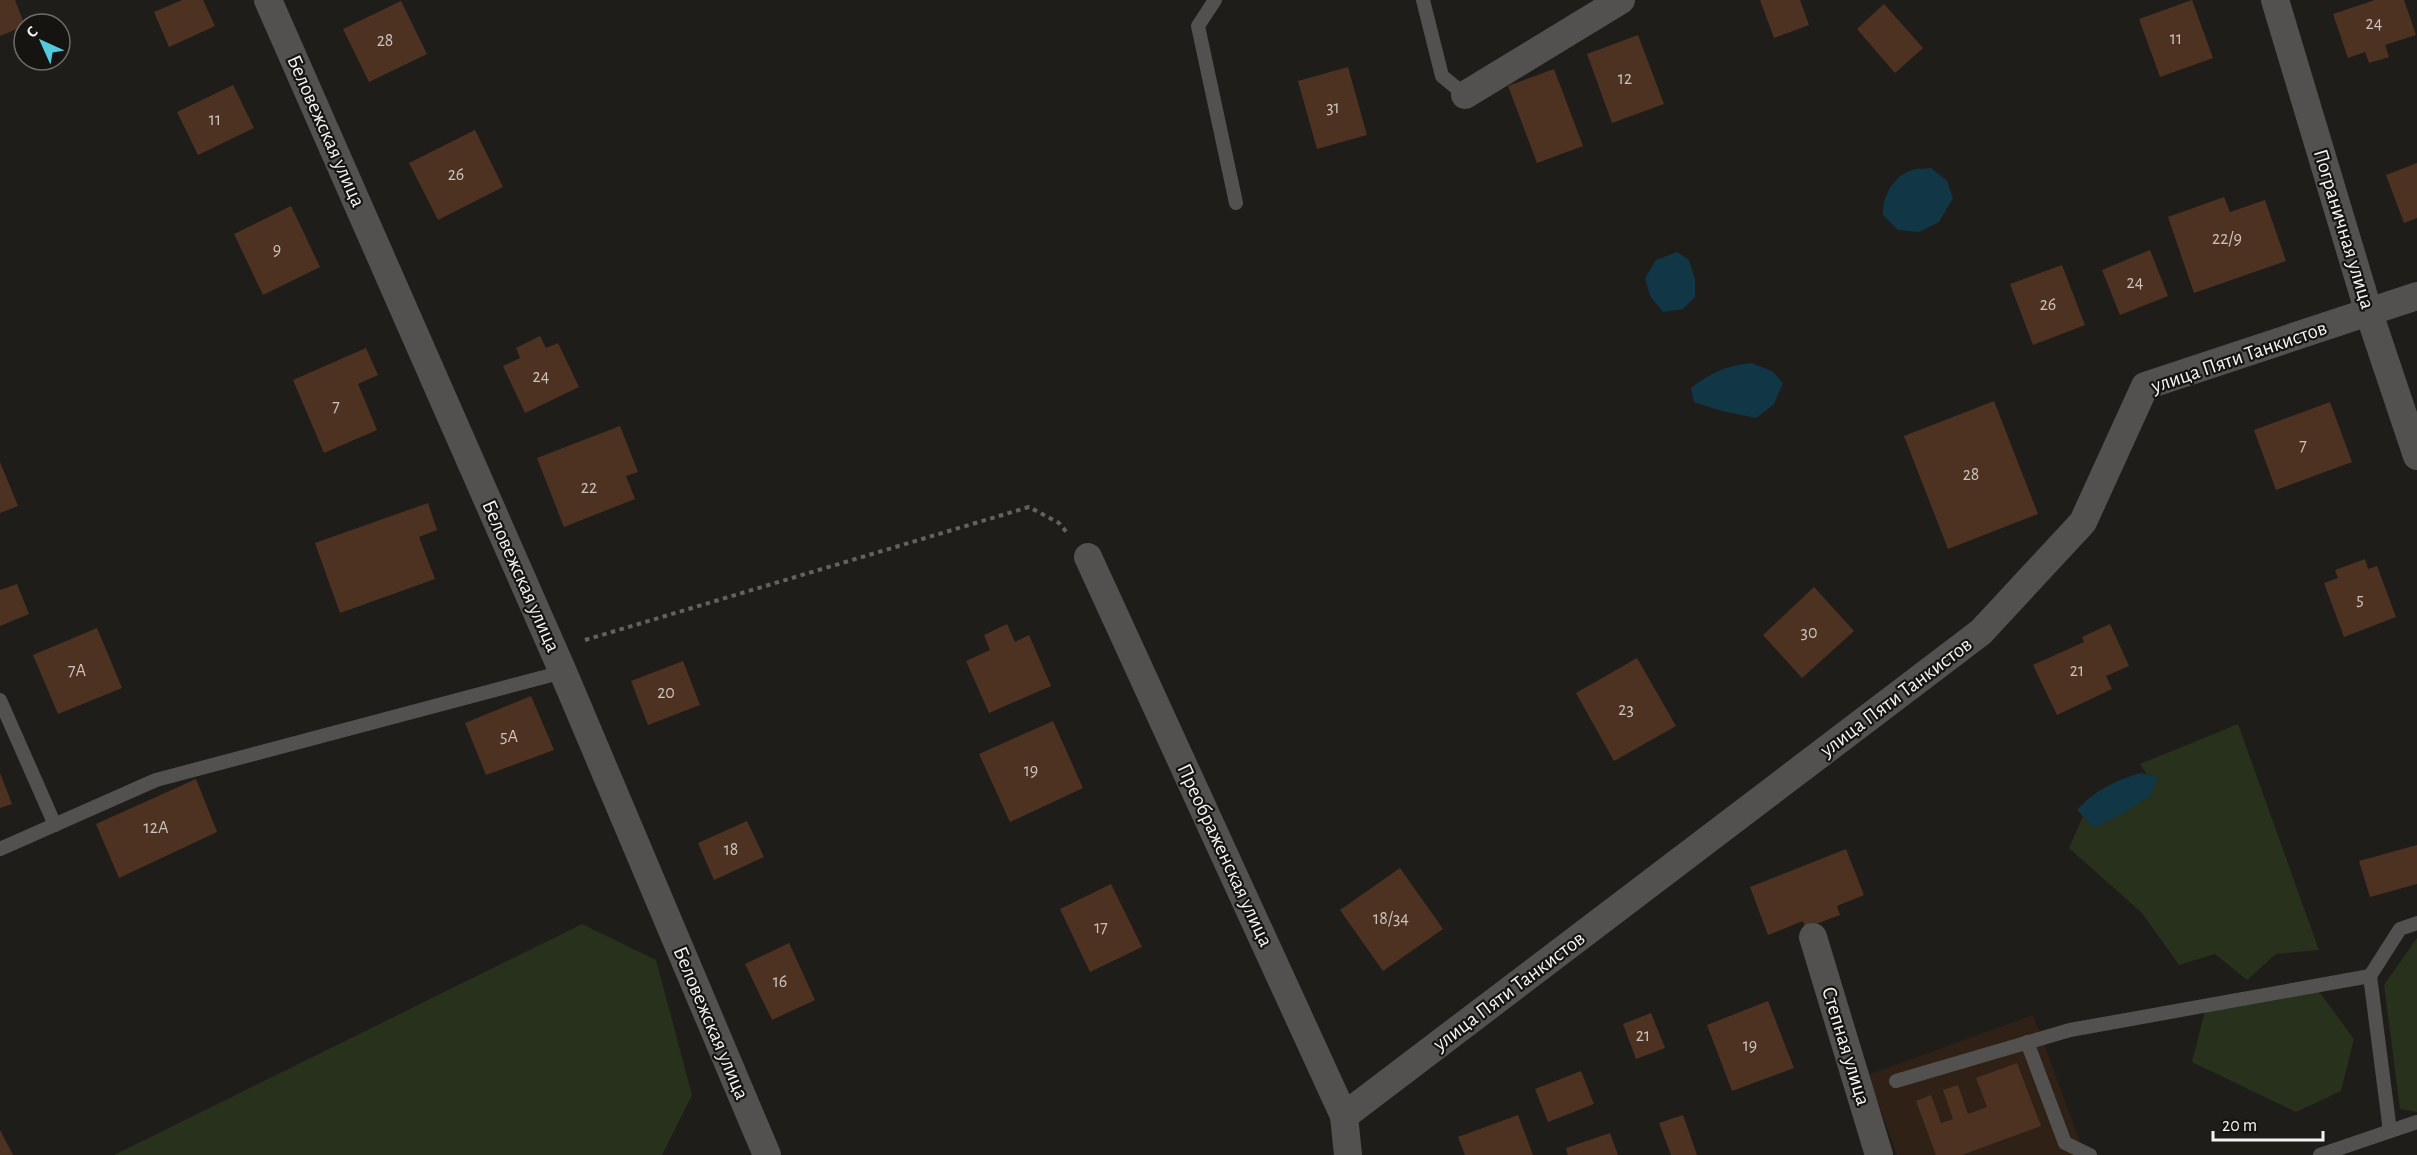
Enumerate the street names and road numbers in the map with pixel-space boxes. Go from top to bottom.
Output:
street label: Беловежская улица [283,52,369,211]
street label: Пограничная улица [2310,146,2378,312]
street label: улица Пяти Танкистов [2148,317,2329,397]
street label: Беловежская улица [478,497,564,656]
street label: улица Пяти Танкистов [1815,633,1976,761]
street label: Преображенская улица [1173,760,1277,950]
street label: улица Пяти Танкистов [1428,927,1589,1055]
street label: Беловежская улица [669,943,753,1103]
street label: Степная улица [1818,984,1874,1108]

